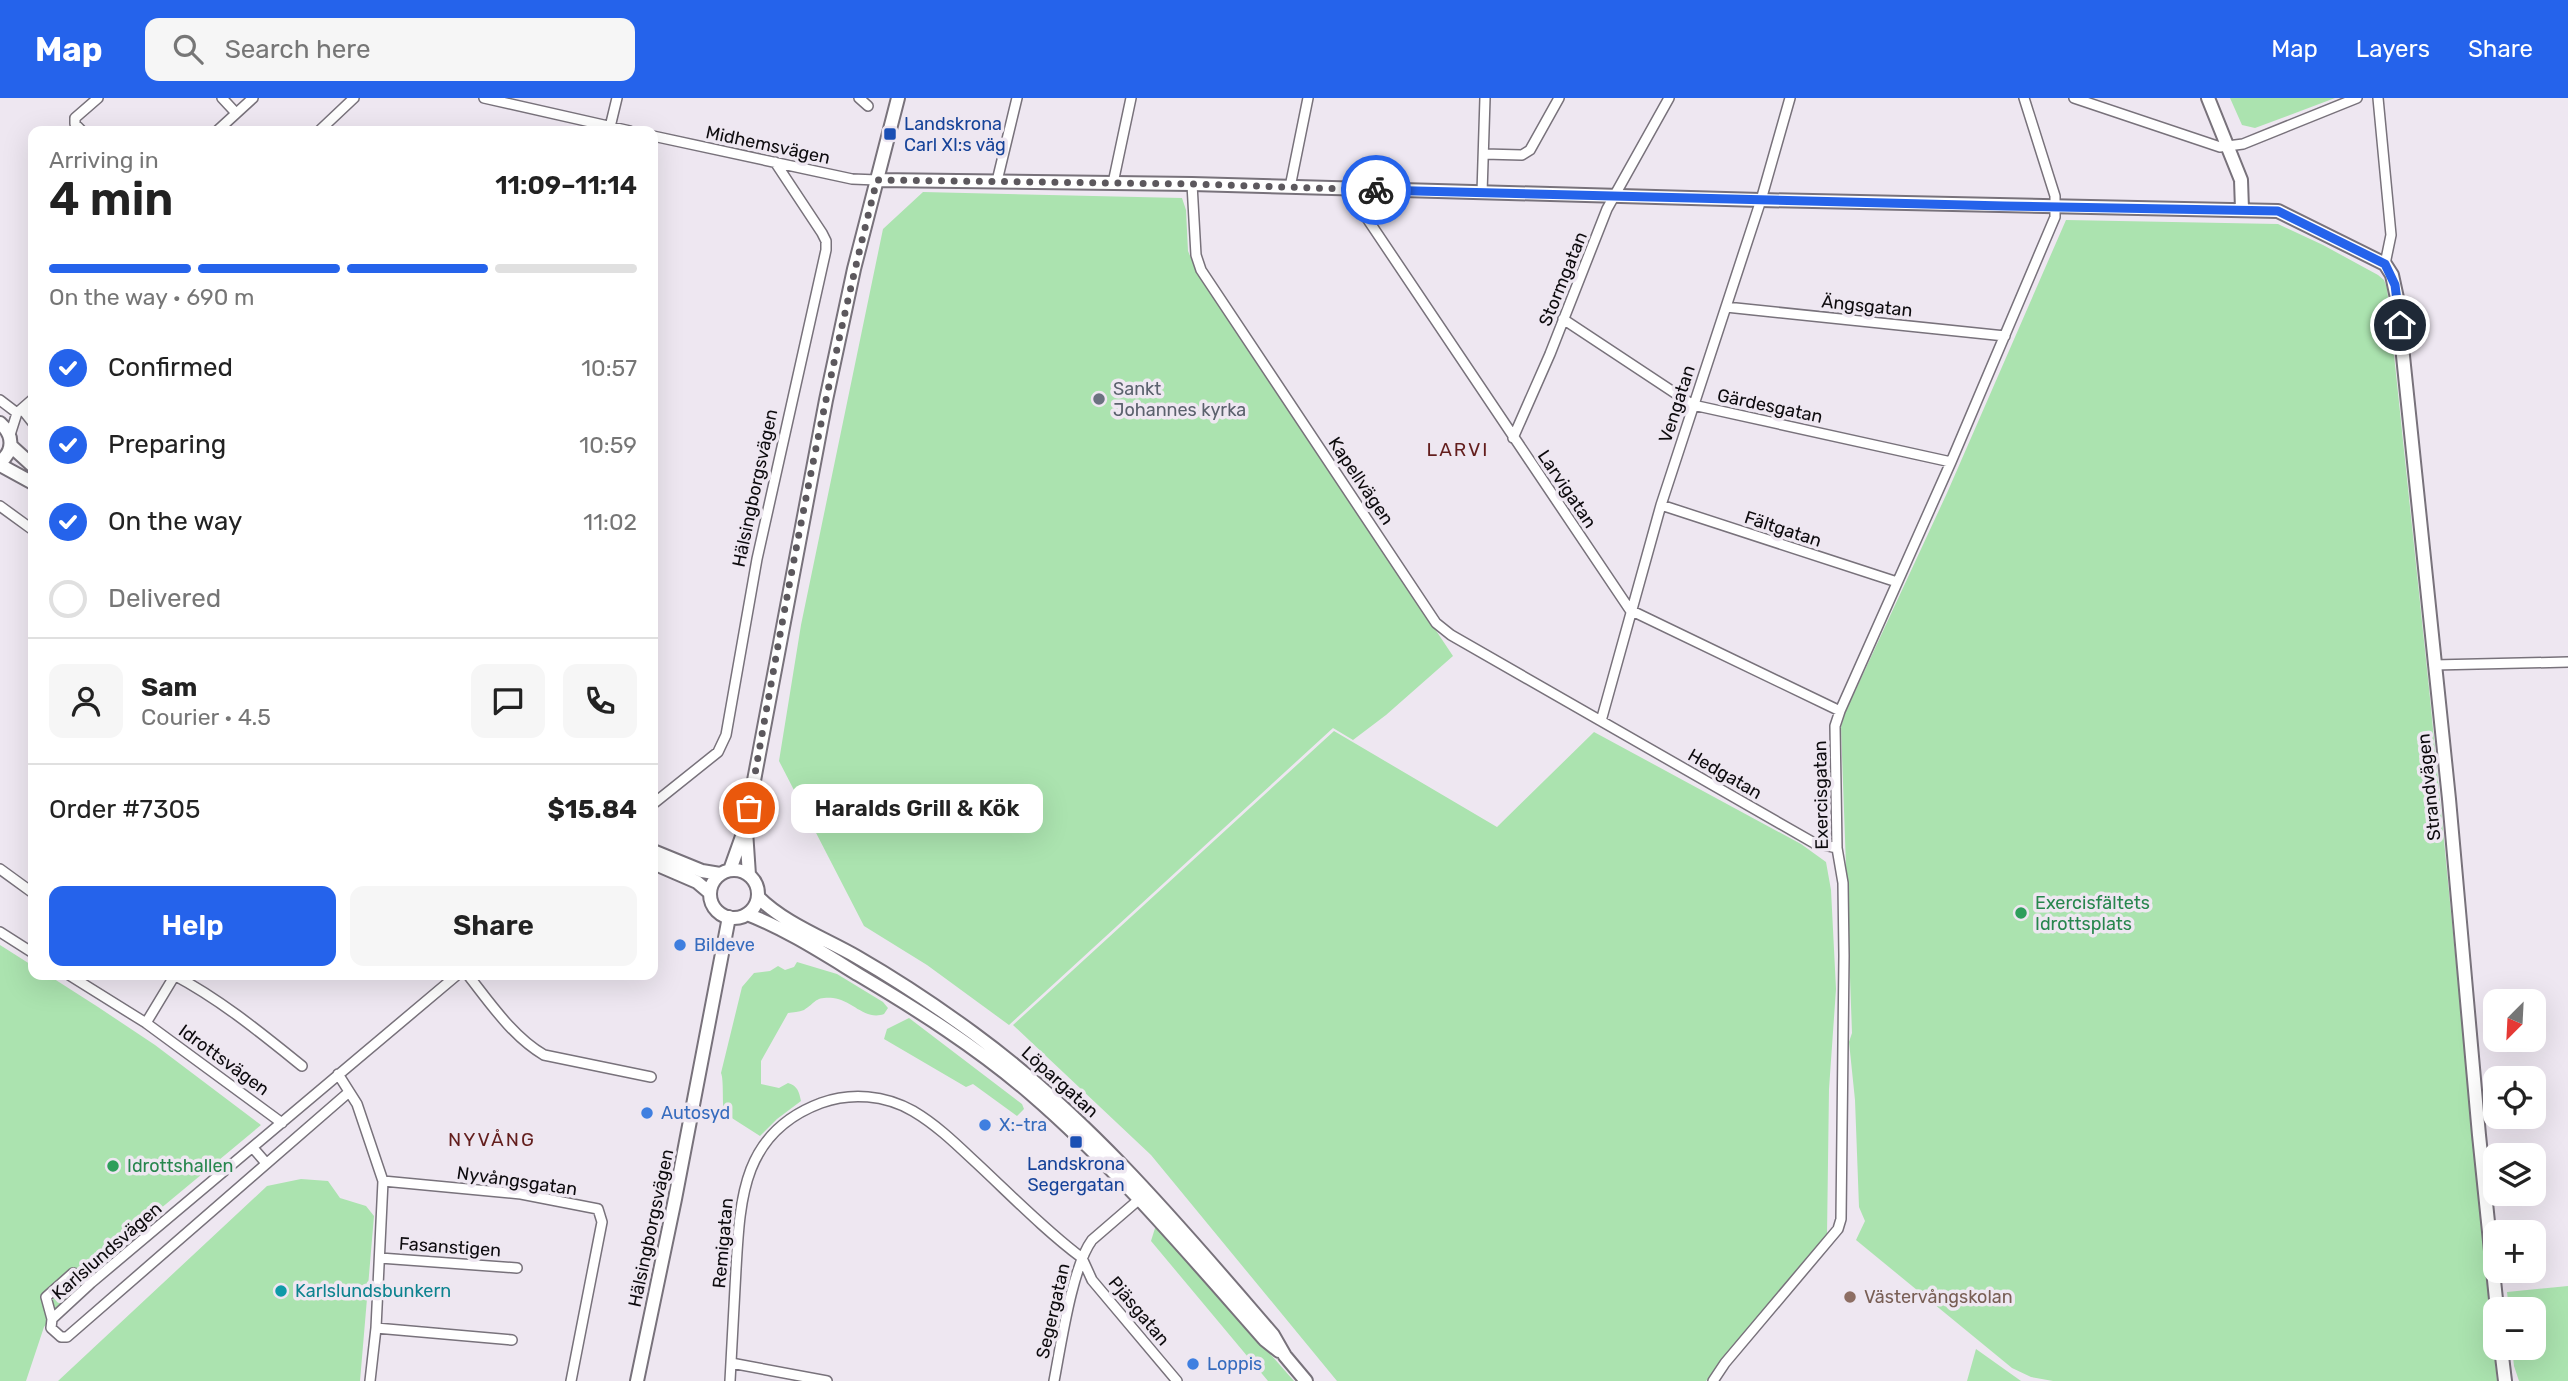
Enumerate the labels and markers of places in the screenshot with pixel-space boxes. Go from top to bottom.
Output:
place label: Landskrona Carl XI:s väg [904,113,1006,156]
marker: Landskrona Carl XI:s väg [882,126,898,142]
pin [2370,295,2430,355]
place label: Sankt Johannes kyrka [1113,378,1246,421]
marker: Sankt Johannes kyrka [1091,391,1107,407]
pin [719,778,779,838]
callout: Haralds Grill & Kök [791,784,1043,832]
place label: Exercisfältets Idrottsplats [2035,892,2150,935]
marker: Exercisfältets Idrottsplats [2013,905,2029,921]
place label: Bildeve [694,934,755,956]
marker: Bildeve [672,937,688,953]
place label: Autosyd [661,1102,730,1124]
marker: Autosyd [639,1105,655,1121]
place label: X:-tra [999,1114,1047,1136]
marker: X:-tra [977,1117,993,1133]
marker: Landskrona Segergatan [1068,1134,1084,1150]
place label: Landskrona Segergatan [1027,1153,1125,1196]
place label: Idrottshallen [127,1155,233,1177]
marker: Idrottshallen [105,1158,121,1174]
place label: Karlslundsbunkern [295,1280,451,1302]
marker: Karlslundsbunkern [273,1283,289,1299]
place label: Västervångskolan [1864,1286,2013,1308]
marker: Västervångskolan [1842,1289,1858,1305]
place label: Loppis [1207,1353,1262,1375]
marker: Loppis [1185,1356,1201,1372]

